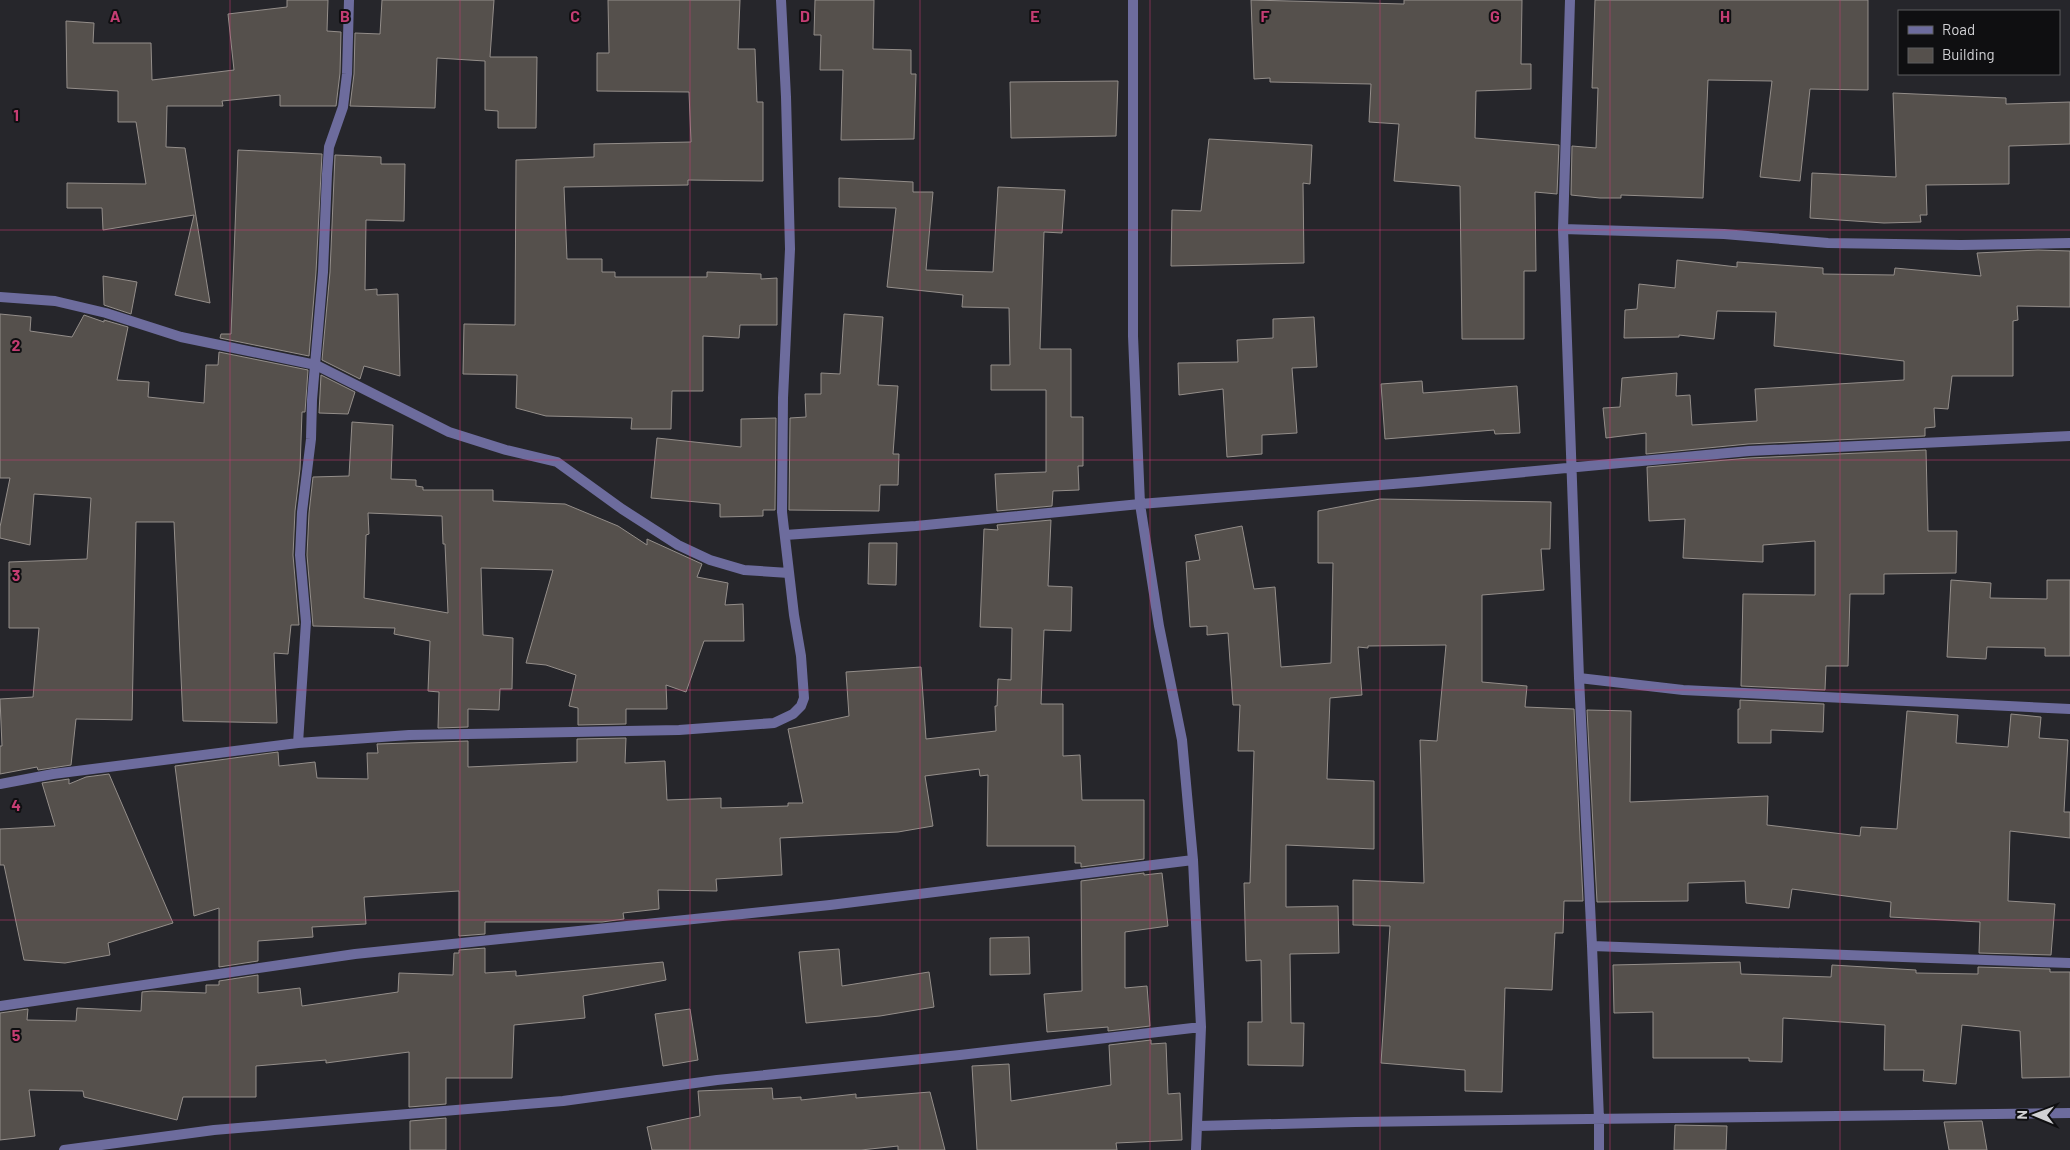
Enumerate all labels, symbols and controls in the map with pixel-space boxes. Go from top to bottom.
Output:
text: A [110,6,121,25]
text: B [340,6,350,25]
text: C [570,6,580,25]
text: D [800,6,810,25]
text: E [1030,6,1040,25]
text: F [1261,6,1270,25]
text: G [1490,6,1500,25]
text: H [1720,6,1730,25]
legend [1898,10,2060,75]
text: Road [1942,20,1975,38]
text: Building [1942,45,1995,63]
text: 1 [13,105,19,124]
text: 2 [12,335,21,354]
text: 3 [12,565,20,584]
text: 4 [11,795,21,814]
text: 5 [12,1025,21,1044]
north arrow [2010,1090,2060,1140]
text: N [2013,1110,2030,1120]

